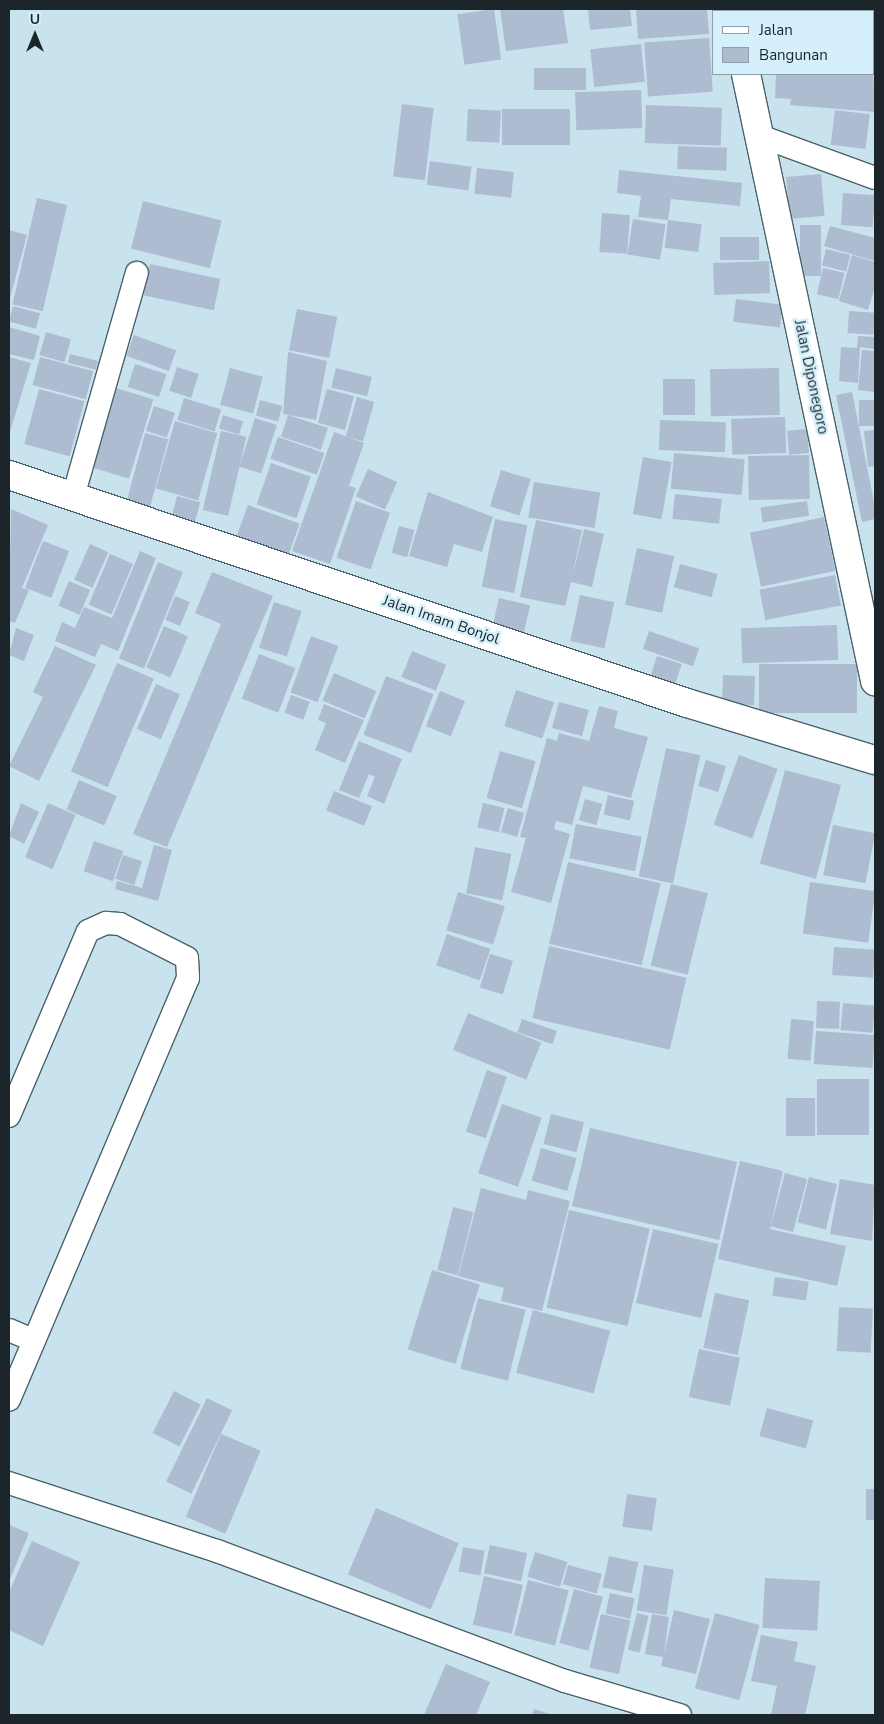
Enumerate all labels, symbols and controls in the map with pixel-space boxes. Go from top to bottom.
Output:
north arrow [10,10,60,60]
text: U [30,10,40,29]
legend [712,10,874,75]
text: Jalan [759,20,793,40]
text: Bangunan [759,45,828,65]
street label: Jalan Diponegoro [790,318,832,436]
street label: Jalan Imam Bonjol [380,592,502,648]

